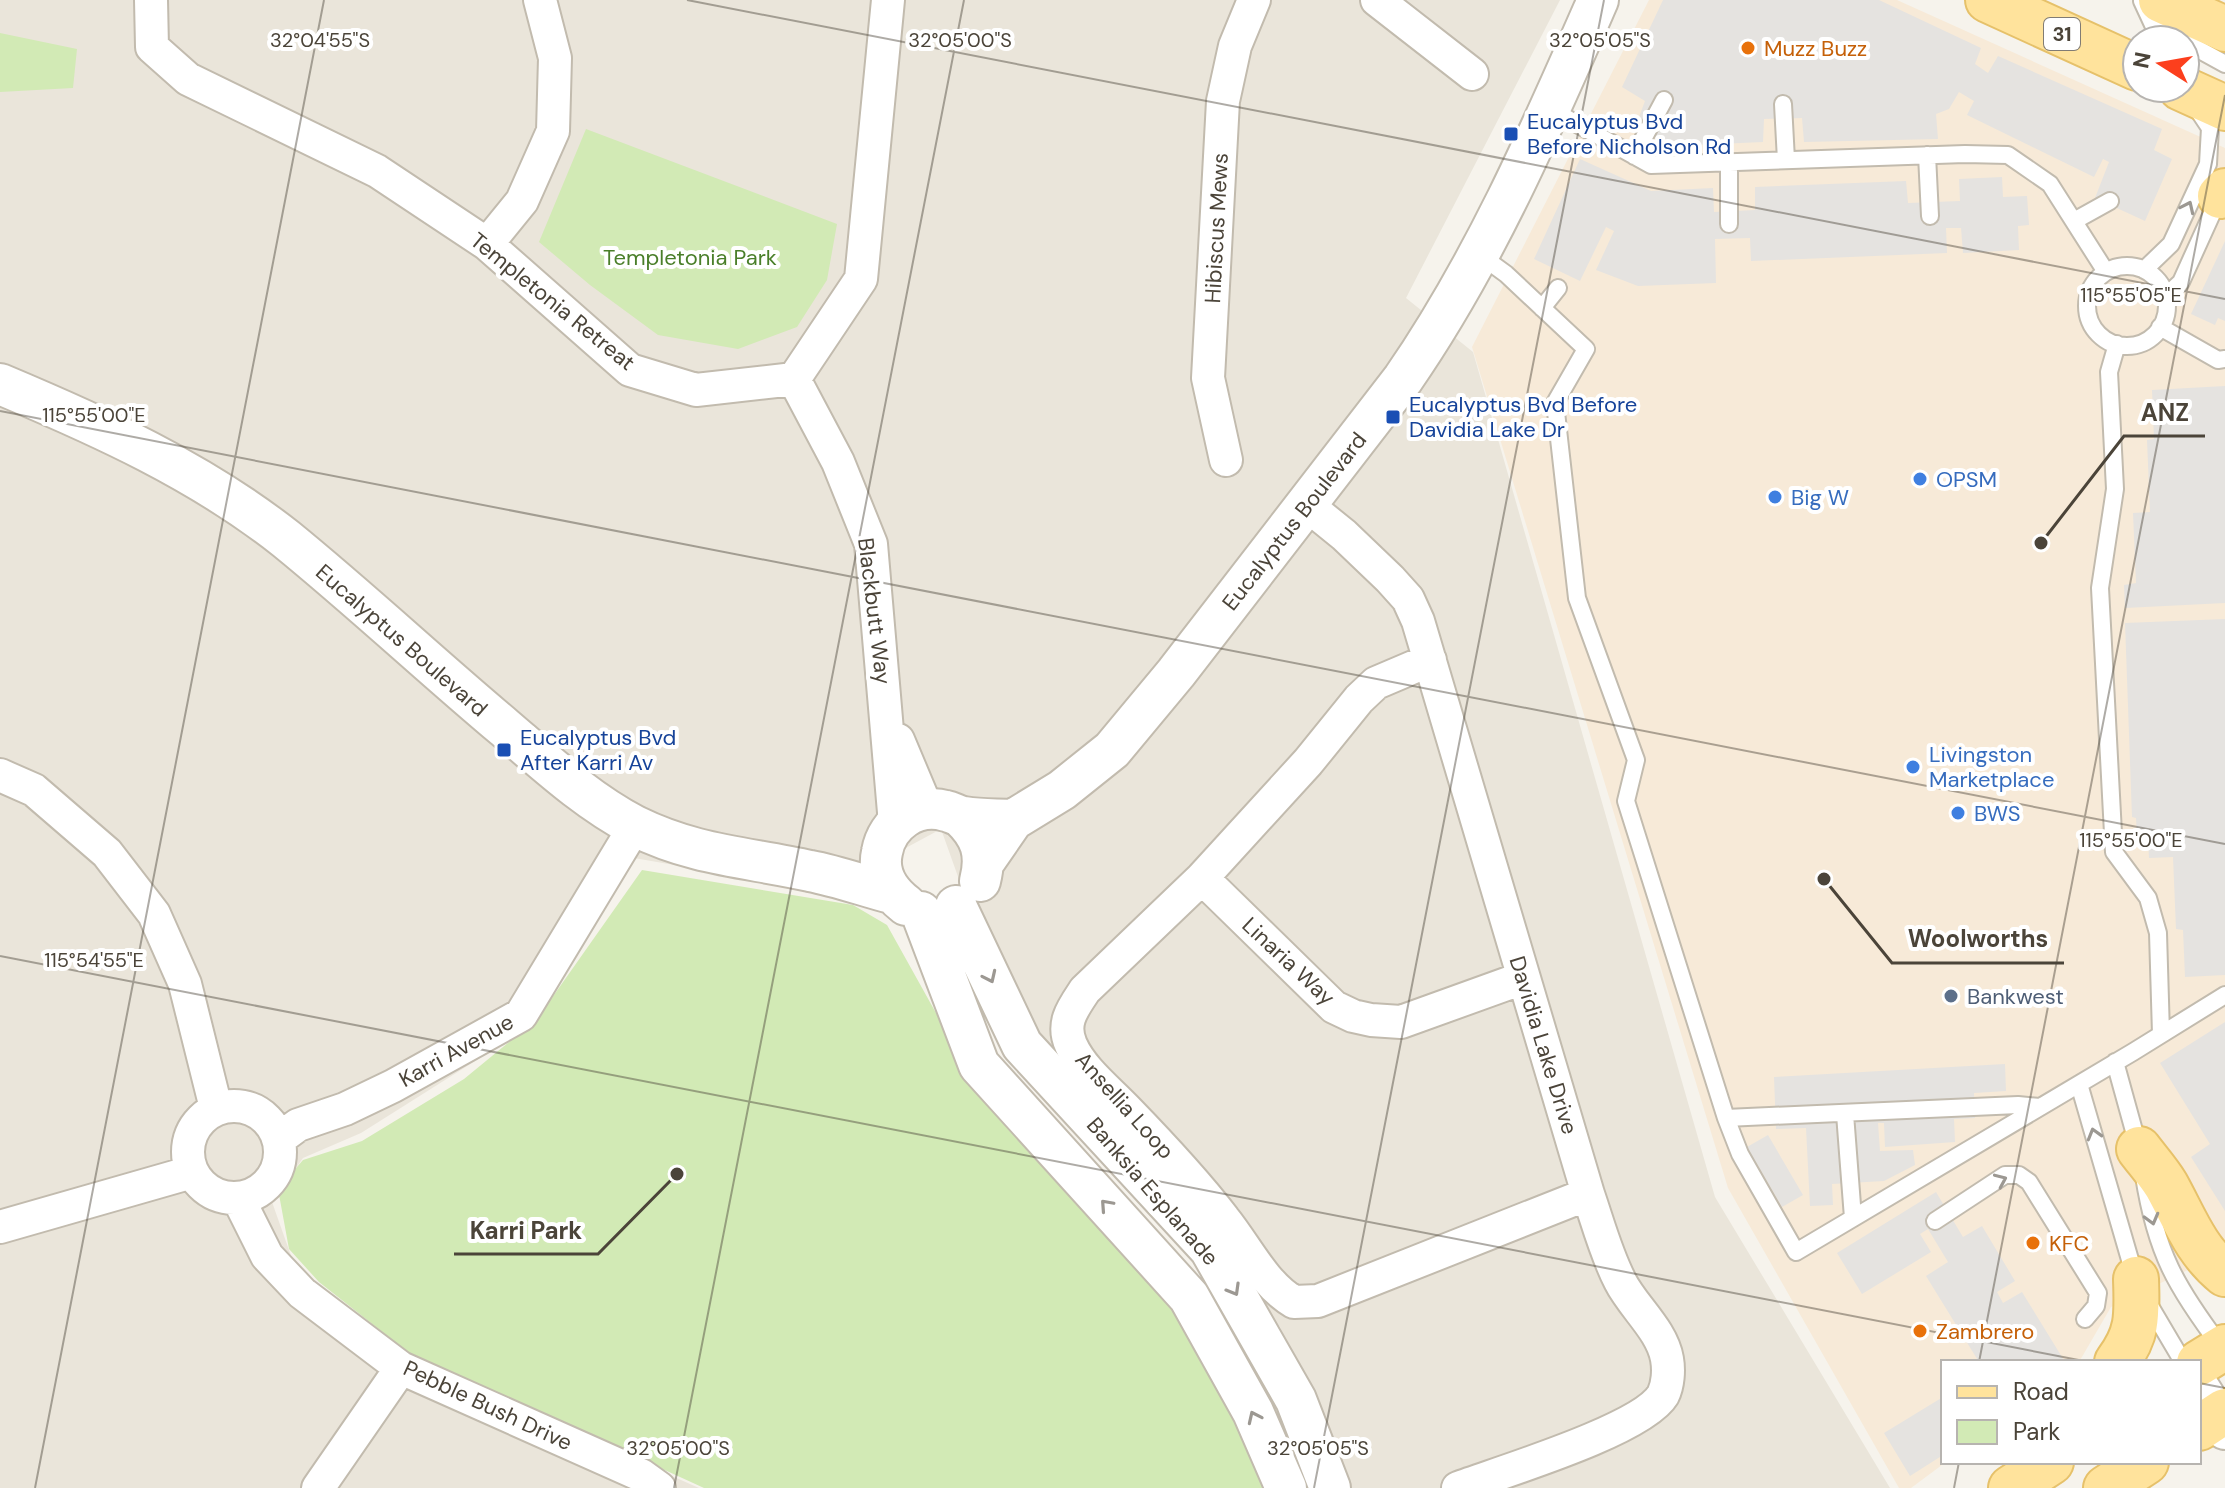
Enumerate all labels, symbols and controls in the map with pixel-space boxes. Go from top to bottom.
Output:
road number: 31 [2044,18,2080,50]
north arrow [2121,24,2201,104]
text: 32°04'55"S [270,27,370,53]
text: 32°05'00"S [908,27,1012,53]
text: 32°05'05"S [1549,27,1651,53]
place label: Muzz Buzz [1764,34,1867,63]
marker: Muzz Buzz [1739,39,1757,57]
text: N [2126,50,2158,71]
place label: Eucalyptus Bvd Before Nicholson Rd [1527,107,1731,161]
marker: Eucalyptus Bvd Before Nicholson Rd [1502,125,1520,143]
street label: Hibiscus Mews [1198,152,1235,304]
one-way arrow [2178,200,2194,215]
street label: Templetonia Retreat [464,226,641,377]
park label: Templetonia Park [603,243,777,272]
text: 115°55'05"E [2080,282,2182,308]
callout: ANZ [2124,388,2205,436]
place label: Eucalyptus Bvd Before Davidia Lake Dr [1409,390,1637,444]
text: ANZ [2141,397,2189,428]
text: 115°55'00"E [42,402,146,428]
marker: Eucalyptus Bvd Before Davidia Lake Dr [1384,408,1402,426]
street label: Eucalyptus Boulevard [1216,426,1373,616]
place label: OPSM [1936,465,1997,494]
marker: OPSM [1911,470,1929,488]
place label: Big W [1791,483,1849,512]
marker: Big W [1766,488,1784,506]
street label: Blackbutt Way [851,536,898,686]
street label: Eucalyptus Boulevard [310,558,494,723]
place label: Eucalyptus Bvd After Karri Av [520,723,676,777]
place label: Livingston Marketplace [1929,740,2054,794]
marker: Eucalyptus Bvd After Karri Av [495,741,513,759]
marker: Livingston Marketplace [1904,758,1922,776]
place label: BWS [1974,799,2021,828]
marker: BWS [1949,804,1967,822]
text: 115°55'00"E [2079,827,2183,853]
street label: Linaria Way [1236,911,1341,1012]
callout: Woolworths [1892,915,2064,963]
text: Woolworths [1908,923,2048,954]
text: 115°54'55"E [44,947,144,973]
street label: Davidia Lake Drive [1503,953,1584,1138]
one-way arrow [980,969,996,983]
place label: Bankwest [1967,982,2064,1011]
marker: Bankwest [1942,987,1960,1005]
street label: Karri Avenue [394,1007,519,1094]
street label: Ansellia Loop [1069,1046,1180,1165]
street label: Banksia Esplanade [1080,1111,1225,1272]
one-way arrow [2087,1128,2103,1142]
one-way arrow [1993,1174,2007,1190]
one-way arrow [1101,1200,1115,1215]
callout: Karri Park [454,1206,598,1254]
one-way arrow [2143,1212,2159,1226]
text: Karri Park [470,1215,582,1246]
place label: KFC [2049,1229,2089,1258]
marker: KFC [2024,1234,2042,1252]
one-way arrow [1224,1281,1240,1296]
place label: Zambrero [1936,1317,2034,1346]
marker: Zambrero [1911,1322,1929,1340]
street label: Pebble Bush Drive [399,1354,577,1457]
legend [1941,1360,2201,1464]
text: Road [2013,1376,2069,1407]
one-way arrow [1248,1410,1264,1425]
text: Park [2013,1416,2060,1447]
text: 32°05'00"S [626,1435,730,1461]
text: 32°05'05"S [1267,1435,1369,1461]

